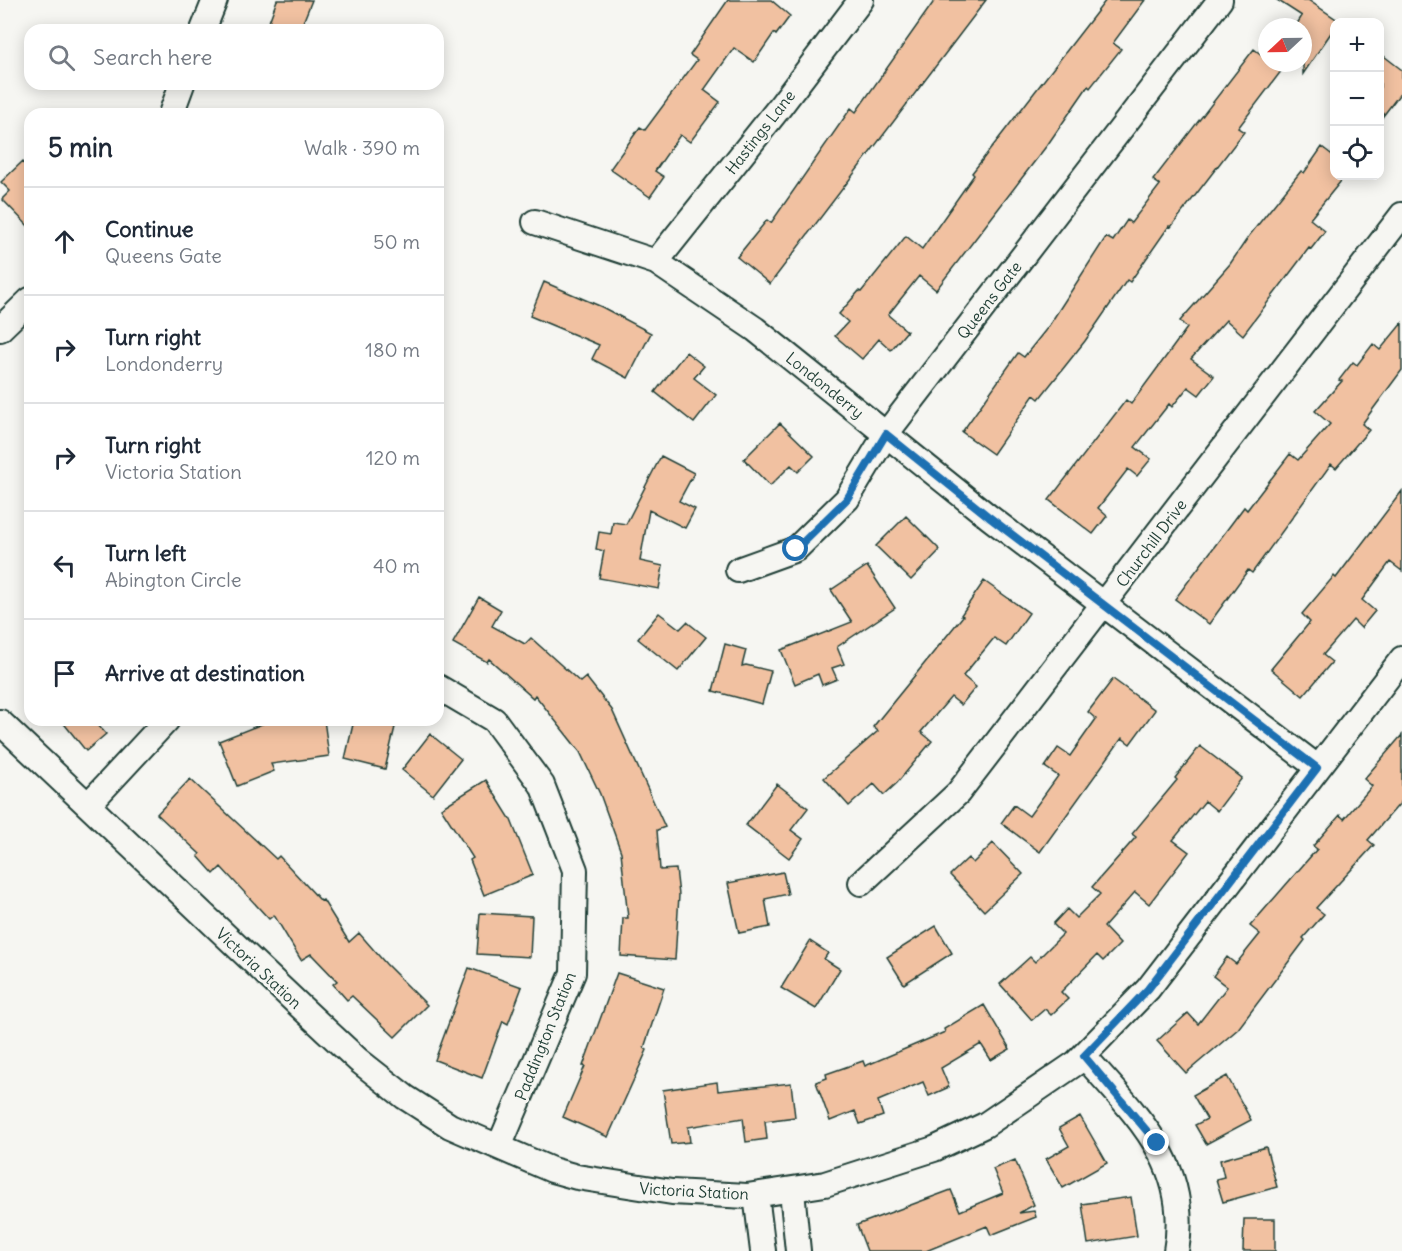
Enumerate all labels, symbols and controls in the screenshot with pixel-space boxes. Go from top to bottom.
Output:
north arrow [1258,18,1312,72]
map controls [1330,18,1384,180]
button: + [1330,18,1384,72]
search box [24,24,444,90]
icon: search [45,41,78,74]
text: Search here [93,43,212,71]
button: − [1330,72,1384,126]
street label: Hastings Lane [721,86,799,178]
button: locate [1330,126,1384,180]
text: 5 min [48,131,113,164]
text: Walk · 390 m [304,135,420,160]
text: Continue [105,215,194,243]
icon: ahead [48,225,81,258]
text: 50 m [373,229,420,254]
text: Queens Gate [105,243,222,268]
street label: Queens Gate [952,257,1026,343]
text: Turn right [105,323,201,351]
icon: right [48,333,81,366]
text: 180 m [365,337,420,362]
street label: Londonderry [782,347,868,423]
text: Londonderry [105,351,223,376]
text: Turn right [105,431,201,459]
icon: right [48,441,81,474]
text: 120 m [366,445,420,470]
text: Victoria Station [105,459,242,484]
street label: Churchill Drive [1111,495,1191,591]
route start [782,535,808,561]
text: Turn left [105,539,186,567]
icon: left [48,549,81,582]
text: 40 m [373,553,420,578]
text: Abington Circle [105,567,241,592]
icon: arrive [48,657,81,690]
text: Arrive at destination [105,659,305,687]
street label: Victoria Station [212,923,306,1013]
street label: Paddington Station [510,969,580,1103]
route end [1143,1129,1169,1155]
street label: Victoria Station [639,1178,749,1204]

